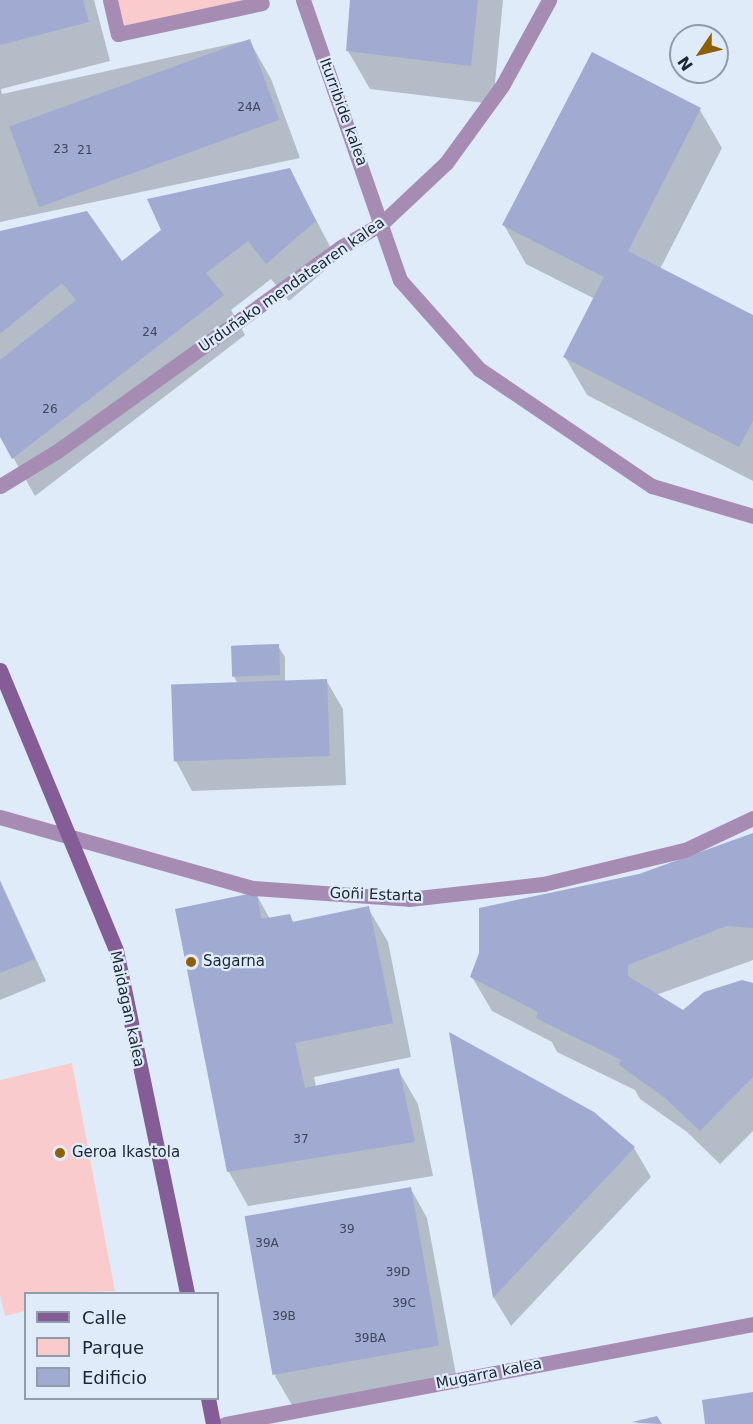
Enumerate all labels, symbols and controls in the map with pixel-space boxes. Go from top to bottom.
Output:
north arrow [669,24,729,84]
text: N [674,53,697,74]
street label: Iturribide kalea [315,56,371,168]
house number: 24A [237,101,261,115]
house number: 23 [53,143,69,157]
house number: 21 [77,144,93,158]
street label: Urduñako mendatearen kalea [196,214,388,356]
house number: 24 [142,326,158,340]
house number: 26 [42,403,58,417]
street label: Goñi Estarta [329,884,423,906]
street label: Maidagan kalea [106,949,148,1069]
place label: Sagarna [203,953,265,971]
marker: Sagarna [184,955,198,969]
house number: 37 [293,1133,309,1147]
place label: Geroa Ikastola [72,1144,180,1162]
marker: Geroa Ikastola [53,1146,67,1160]
house number: 39 [339,1223,355,1237]
house number: 39A [255,1237,279,1251]
house number: 39D [386,1266,410,1280]
legend [24,1292,219,1400]
house number: 39C [392,1297,416,1311]
text: Calle [82,1307,127,1328]
house number: 39B [272,1310,296,1324]
house number: 39BA [354,1332,386,1346]
text: Parque [82,1337,144,1358]
street label: Mugarra kalea [435,1355,543,1393]
text: Edificio [82,1367,147,1388]

